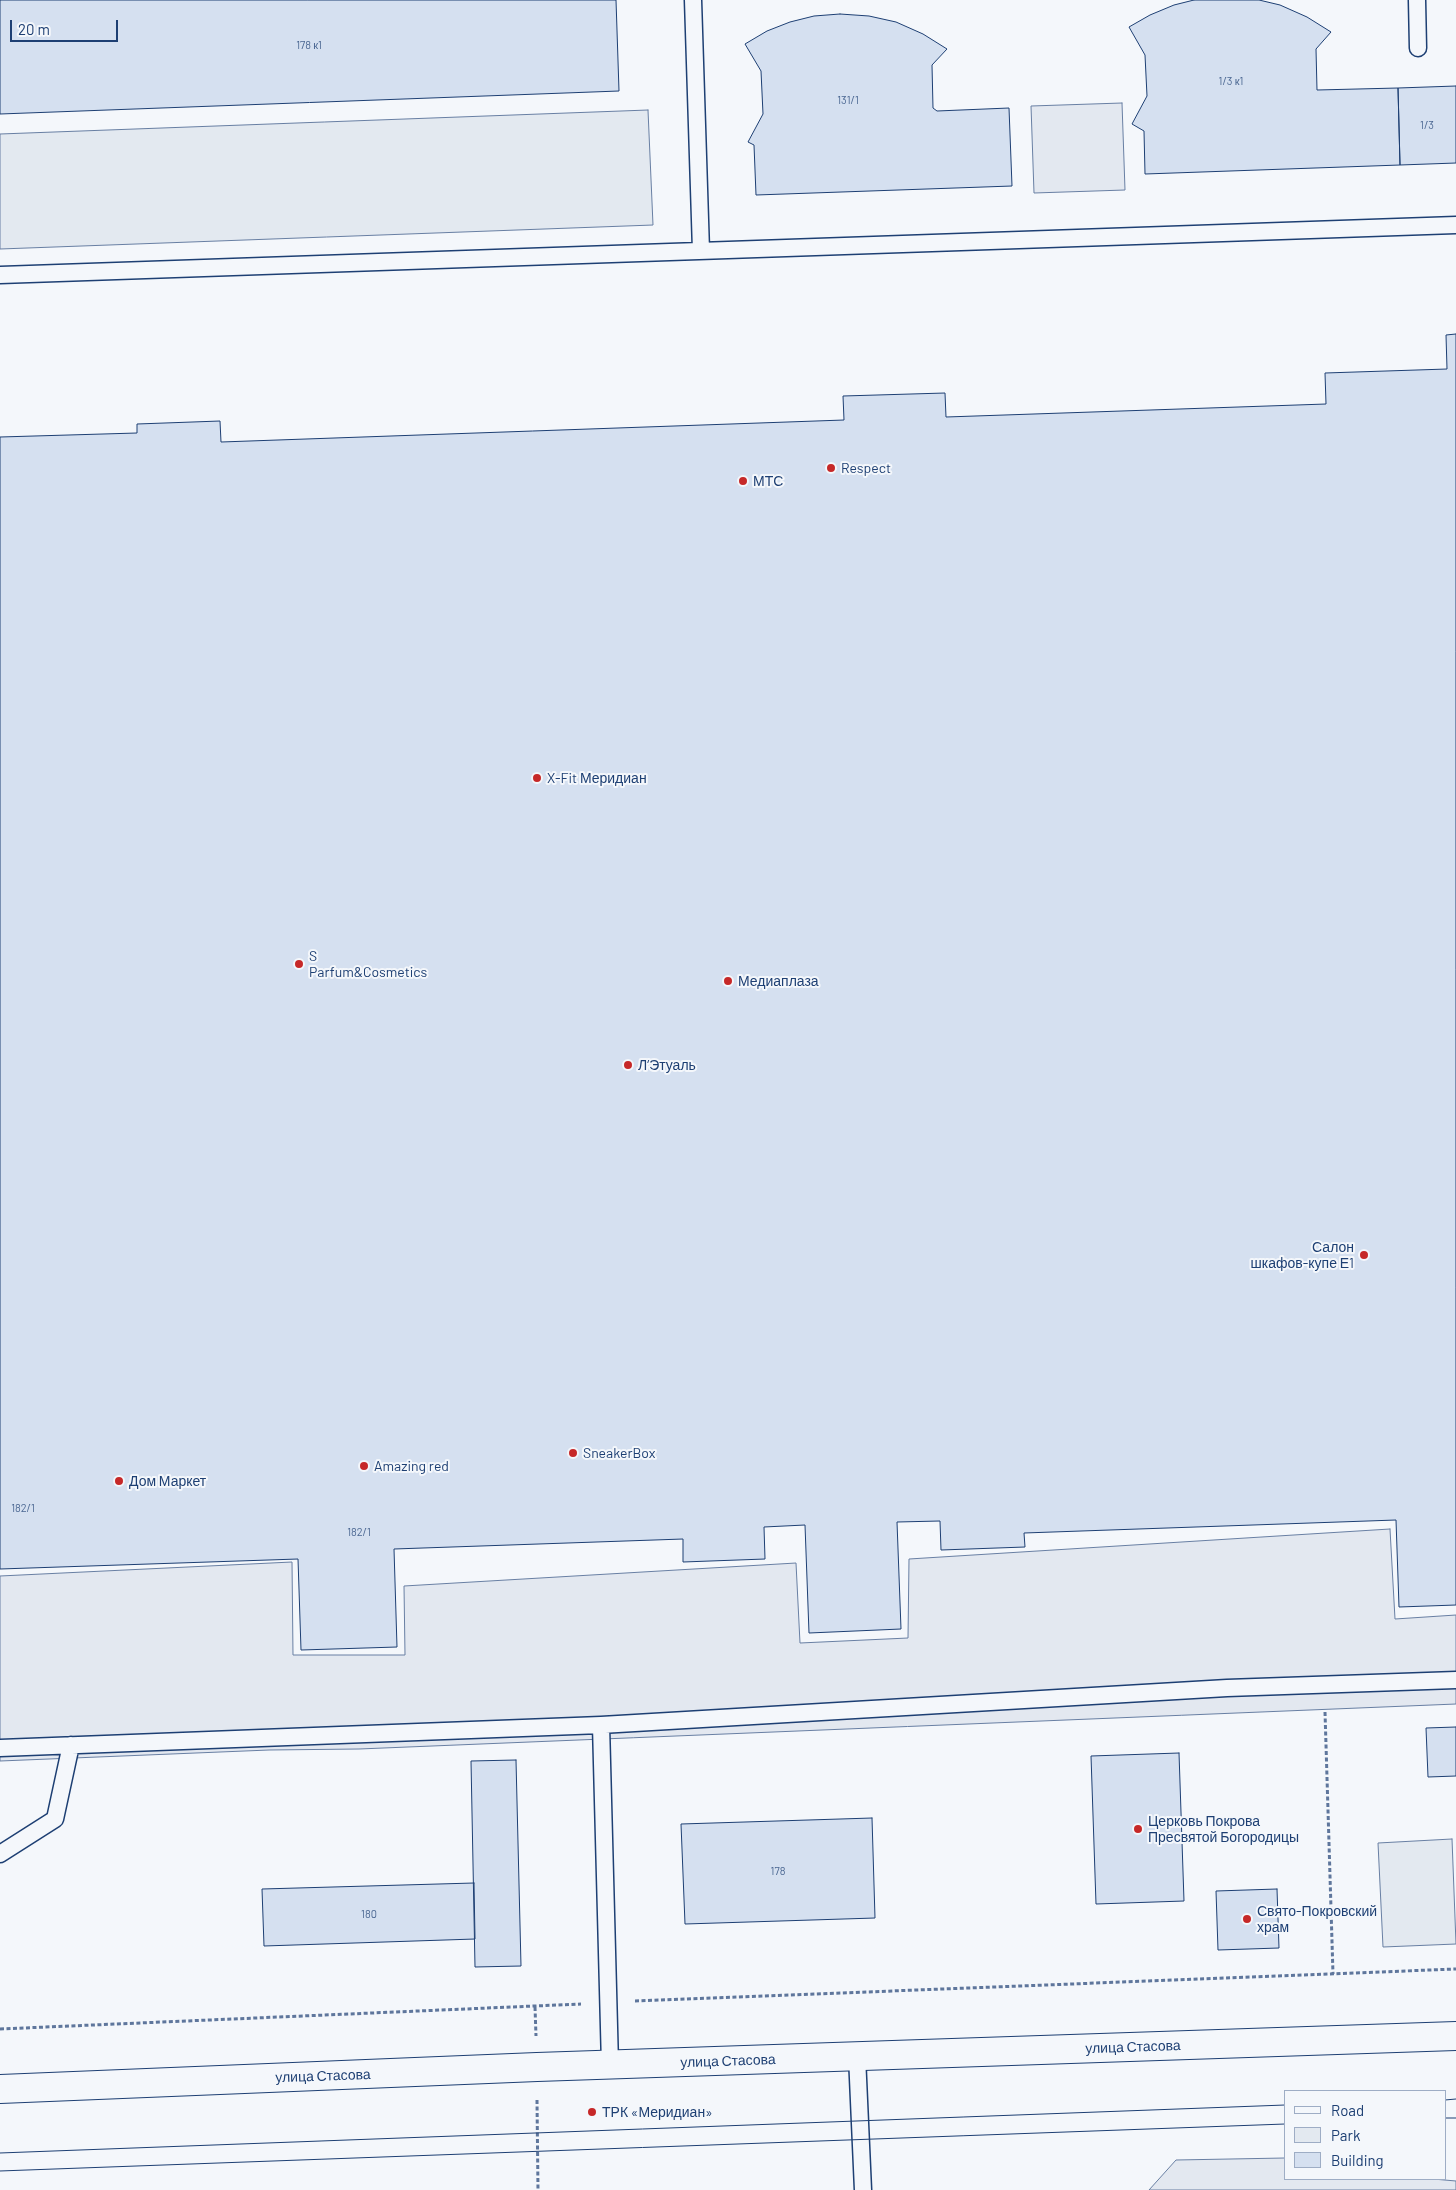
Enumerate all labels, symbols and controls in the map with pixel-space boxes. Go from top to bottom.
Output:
scale bar [12,10,120,42]
text: 20 m [18,20,50,38]
house number: 178 к1 [296,38,322,52]
house number: 1/3 к1 [1219,74,1243,88]
house number: 131/1 [837,93,859,107]
house number: 1/3 [1420,118,1434,132]
place label: Respect [841,460,891,476]
marker: Respect [825,462,837,474]
place label: МТС [753,473,783,489]
marker: МТС [737,475,749,487]
place label: X-Fit Меридиан [547,770,647,786]
marker: X-Fit Меридиан [531,772,543,784]
place label: S Parfum&Cosmetics [309,948,427,980]
marker: S Parfum&Cosmetics [293,958,305,970]
place label: Медиаплаза [738,973,819,989]
marker: Медиаплаза [722,975,734,987]
place label: Л’Этуаль [638,1057,696,1073]
marker: Л’Этуаль [622,1059,634,1071]
place label: Салон шкафов-купе Е1 [1251,1239,1354,1272]
marker: Салон шкафов-купе Е1 [1358,1249,1370,1261]
place label: SneakerBox [583,1445,655,1461]
marker: SneakerBox [567,1447,579,1459]
place label: Amazing red [374,1458,449,1474]
marker: Amazing red [358,1460,370,1472]
place label: Дом Маркет [129,1473,206,1489]
marker: Дом Маркет [113,1475,125,1487]
house number: 182/1 [11,1501,35,1515]
house number: 182/1 [347,1525,371,1539]
place label: Церковь Покрова Пресвятой Богородицы [1148,1813,1299,1845]
marker: Церковь Покрова Пресвятой Богородицы [1132,1823,1144,1835]
house number: 178 [771,1864,785,1878]
place label: Свято-Покровский храм [1257,1903,1377,1935]
house number: 180 [361,1907,377,1921]
marker: Свято-Покровский храм [1241,1913,1253,1925]
street label: улица Стасова [1085,2037,1181,2057]
street label: улица Стасова [680,2051,776,2071]
street label: улица Стасова [275,2066,371,2086]
legend [1284,2090,1446,2180]
text: Road [1331,2101,1364,2119]
place label: ТРК «Меридиан» [602,2104,713,2120]
marker: ТРК «Меридиан» [586,2106,598,2118]
text: Park [1331,2126,1360,2144]
text: Building [1331,2151,1384,2169]

